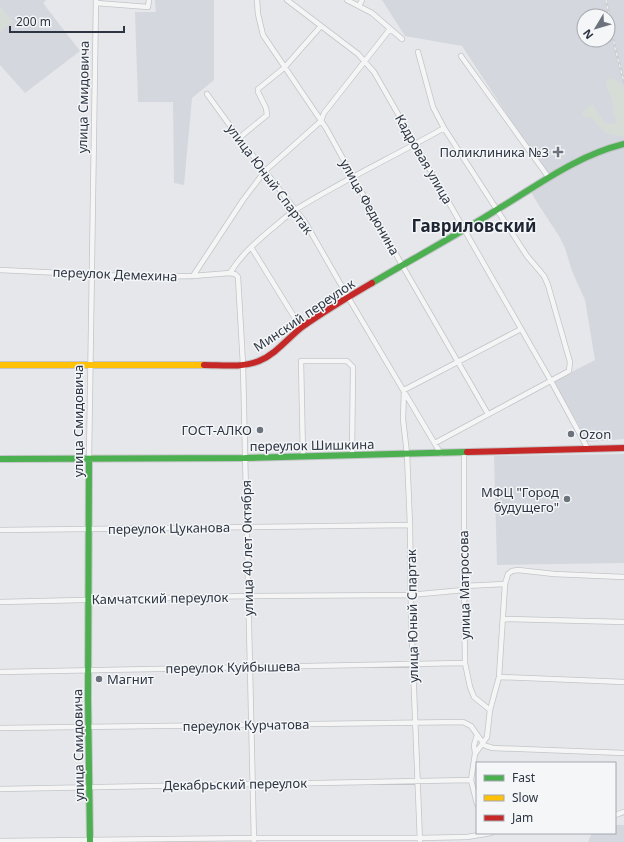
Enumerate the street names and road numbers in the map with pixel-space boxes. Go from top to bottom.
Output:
street label: улица Смидовича [73,41,93,153]
street label: Кадровая улица [391,111,457,207]
street label: улица Юный Спартак [223,120,318,238]
street label: улица Федюнина [336,156,404,258]
street label: переулок Демехина [52,263,178,285]
street label: Минский переулок [250,274,358,356]
street label: улица Смидовича [69,365,87,477]
street label: переулок Шишкина [250,435,374,455]
street label: улица 40 лет Октября [237,480,257,616]
street label: переулок Цуканова [108,518,230,538]
street label: улица Матросова [454,530,474,640]
street label: улица Юный Спартак [402,549,422,683]
street label: Камчатский переулок [92,588,229,608]
street label: переулок Куйбышева [165,657,301,677]
street label: улица Смидовича [68,689,88,801]
street label: переулок Курчатова [183,715,309,735]
street label: Декабрьский переулок [163,774,307,794]

